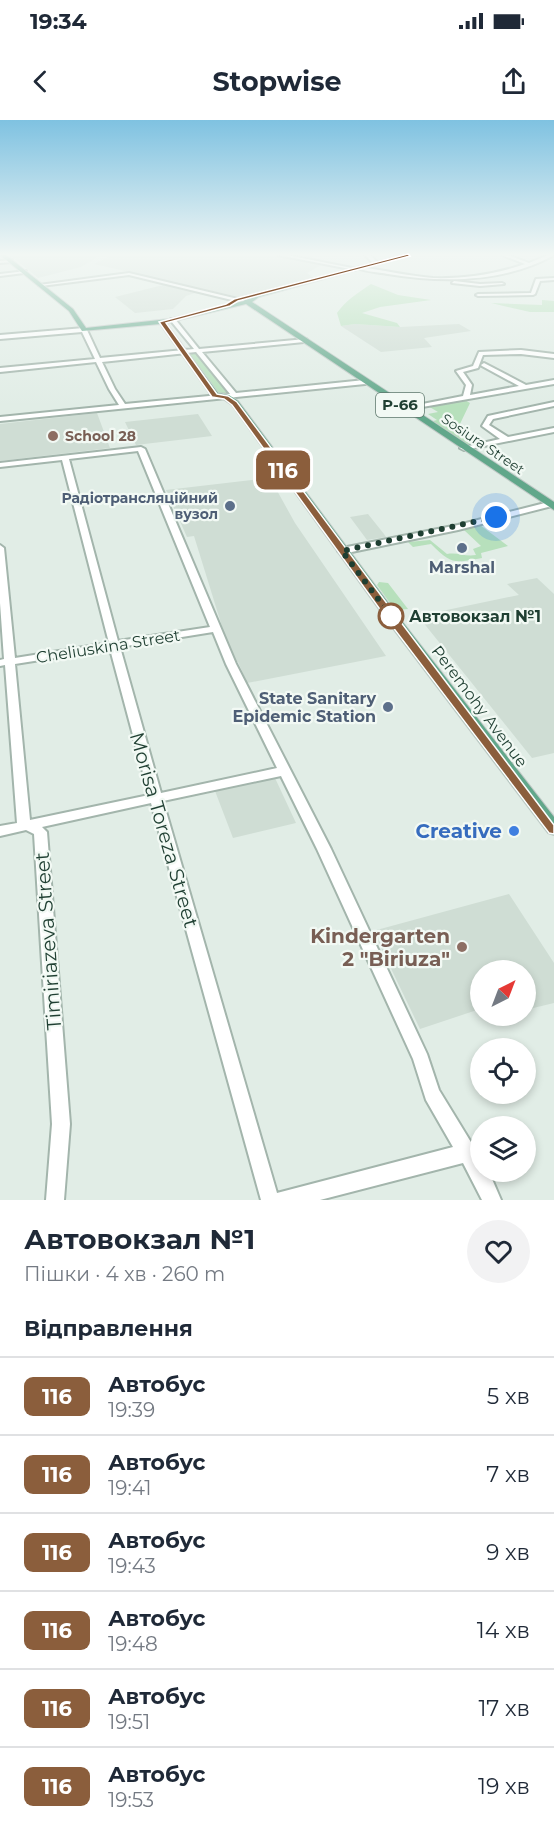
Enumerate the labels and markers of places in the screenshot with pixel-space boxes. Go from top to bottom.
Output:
place label: School 28 [65,427,136,445]
marker: School 28 [46,429,60,443]
place label: Радіотрансляційний вузол [61,489,218,523]
marker: Радіотрансляційний вузол [223,499,237,513]
marker: Marshal [455,541,469,555]
place label: Marshal [429,558,495,577]
marker: Автовокзал №1 [378,603,404,629]
place label: Автовокзал №1 [409,607,541,626]
place label: State Sanitary Epidemic Station [233,689,376,726]
marker: State Sanitary Epidemic Station [381,700,395,714]
place label: Creative [415,819,502,843]
marker: Creative [507,824,521,838]
place label: Kindergarten 2 "Biriuza" [310,924,450,971]
marker: Kindergarten 2 "Biriuza" [455,940,469,954]

